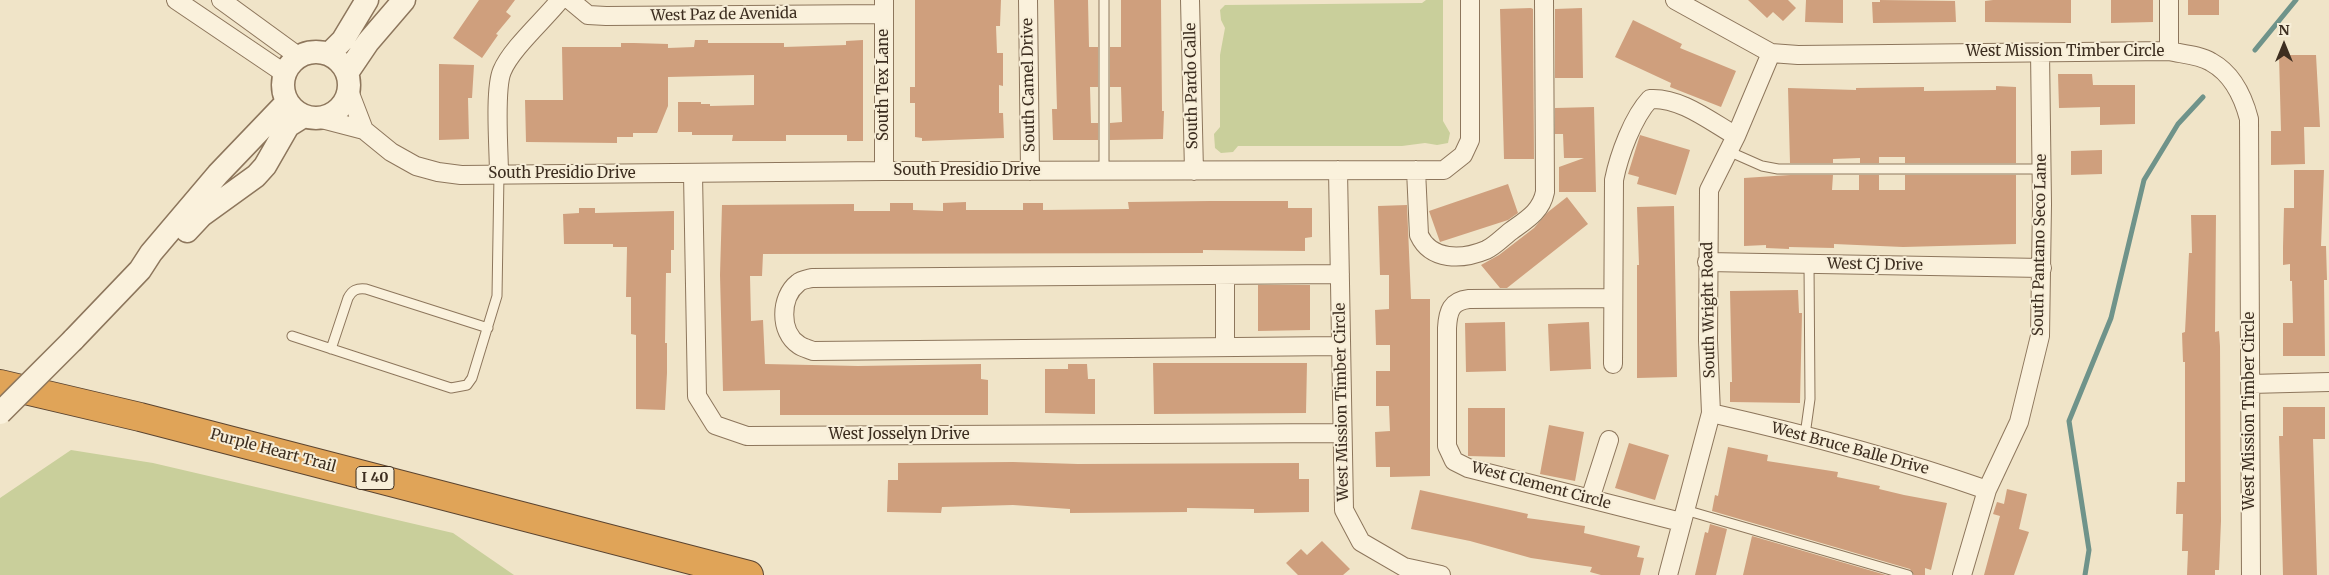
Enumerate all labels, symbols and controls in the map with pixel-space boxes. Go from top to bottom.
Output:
street label: West Paz de Avenida [651,5,797,25]
street label: South Camel Drive [1019,18,1039,152]
north arrow [2259,20,2309,70]
text: N [2278,21,2290,39]
street label: South Pardo Calle [1182,23,1202,149]
street label: South Tex Lane [875,29,893,141]
street label: West Mission Timber Circle [1966,43,2164,61]
street label: South Pantano Seco Lane [2029,154,2051,336]
street label: South Presidio Drive [893,162,1041,180]
street label: South Presidio Drive [488,165,636,183]
street label: South Wright Road [1699,242,1719,378]
street label: West Cj Drive [1827,255,1923,275]
street label: West Mission Timber Circle [1331,303,1353,501]
street label: West Mission Timber Circle [2241,312,2259,510]
street label: West Bruce Balle Drive [1769,419,1931,479]
street label: Purple Heart Trail [208,426,338,476]
street label: West Josselyn Drive [829,426,969,444]
street label: West Clement Circle [1469,459,1613,513]
road number: I 40 [356,466,394,489]

